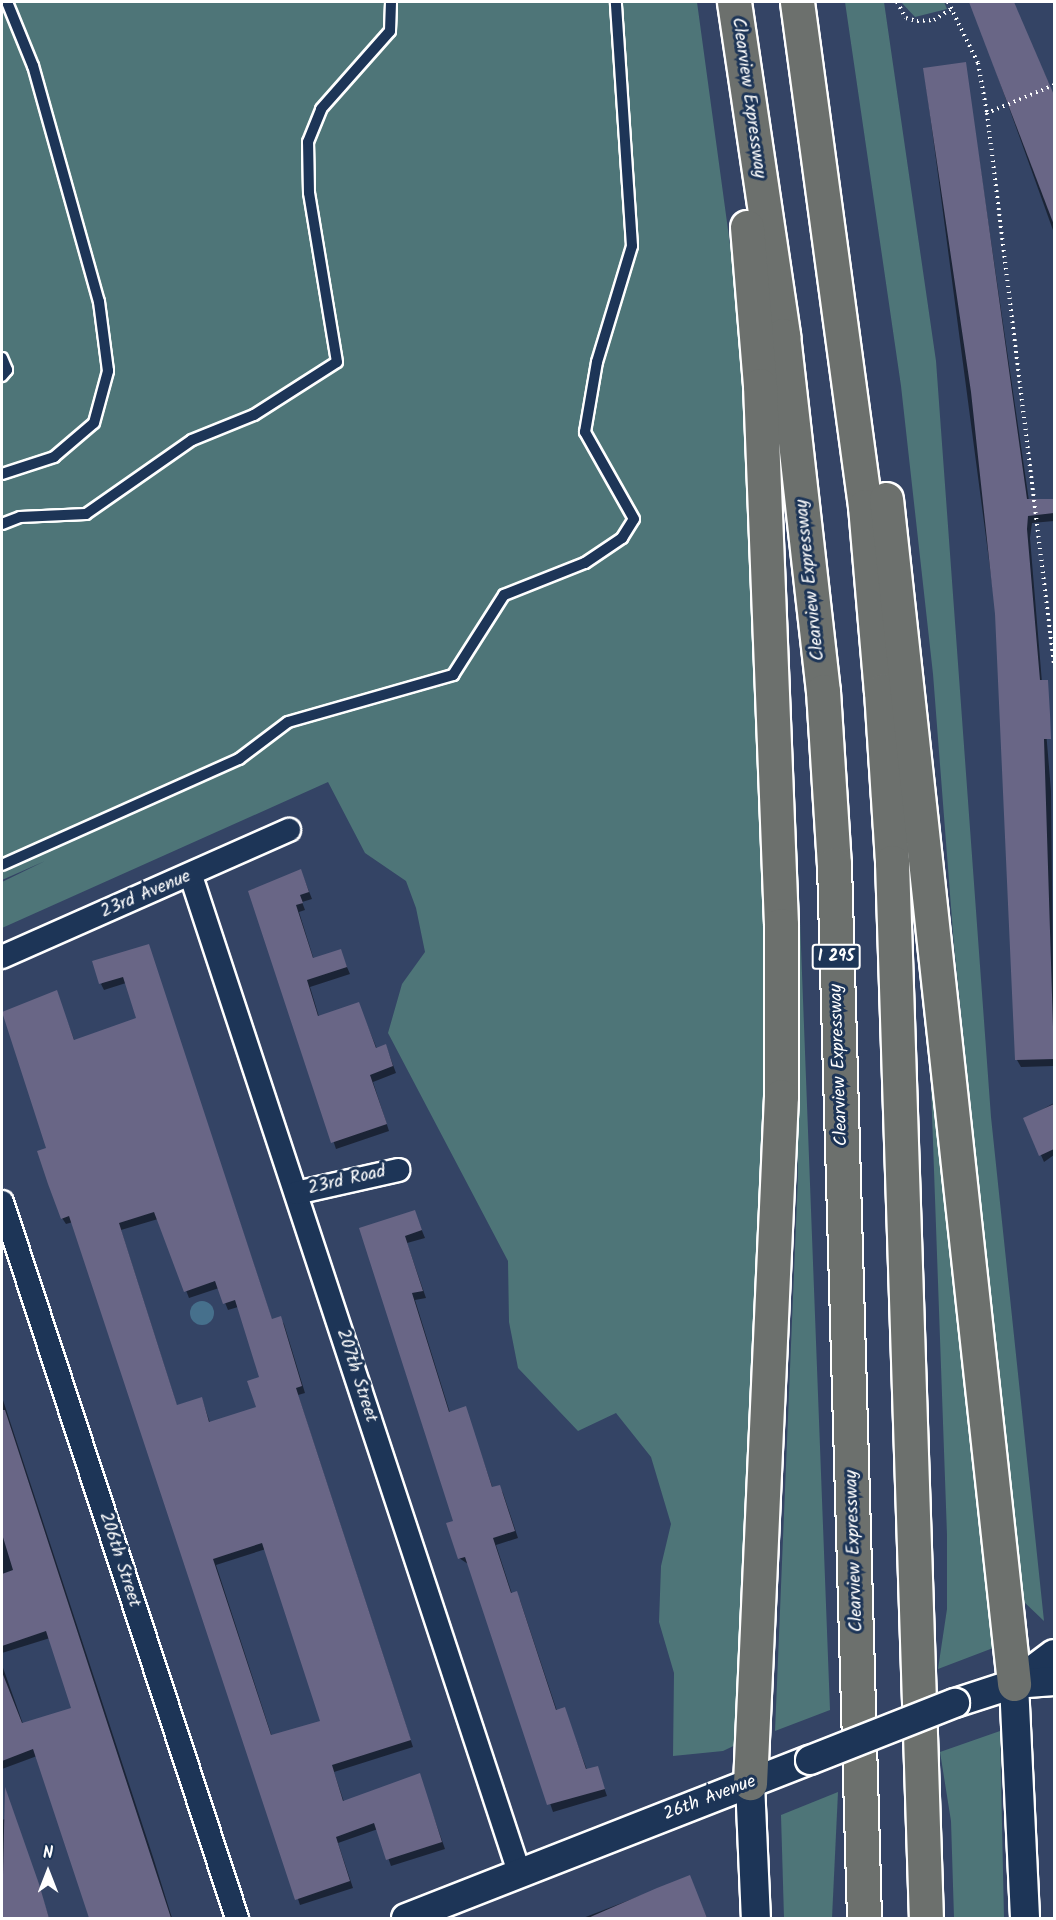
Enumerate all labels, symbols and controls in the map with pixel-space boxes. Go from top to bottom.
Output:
street label: Clearview Expressway [726,16,770,180]
street label: Clearview Expressway [792,498,830,662]
street label: 23rd Avenue [98,866,194,924]
road number: I 295 [810,944,862,970]
street label: Clearview Expressway [826,984,854,1146]
street label: 23rd Road [306,1162,388,1200]
street label: 207th Street [331,1326,381,1426]
street label: Clearview Expressway [841,1470,869,1632]
street label: 206th Street [93,1510,145,1610]
street label: 26th Avenue [661,1771,759,1827]
text: N [43,1841,53,1866]
north arrow [18,1842,78,1902]

